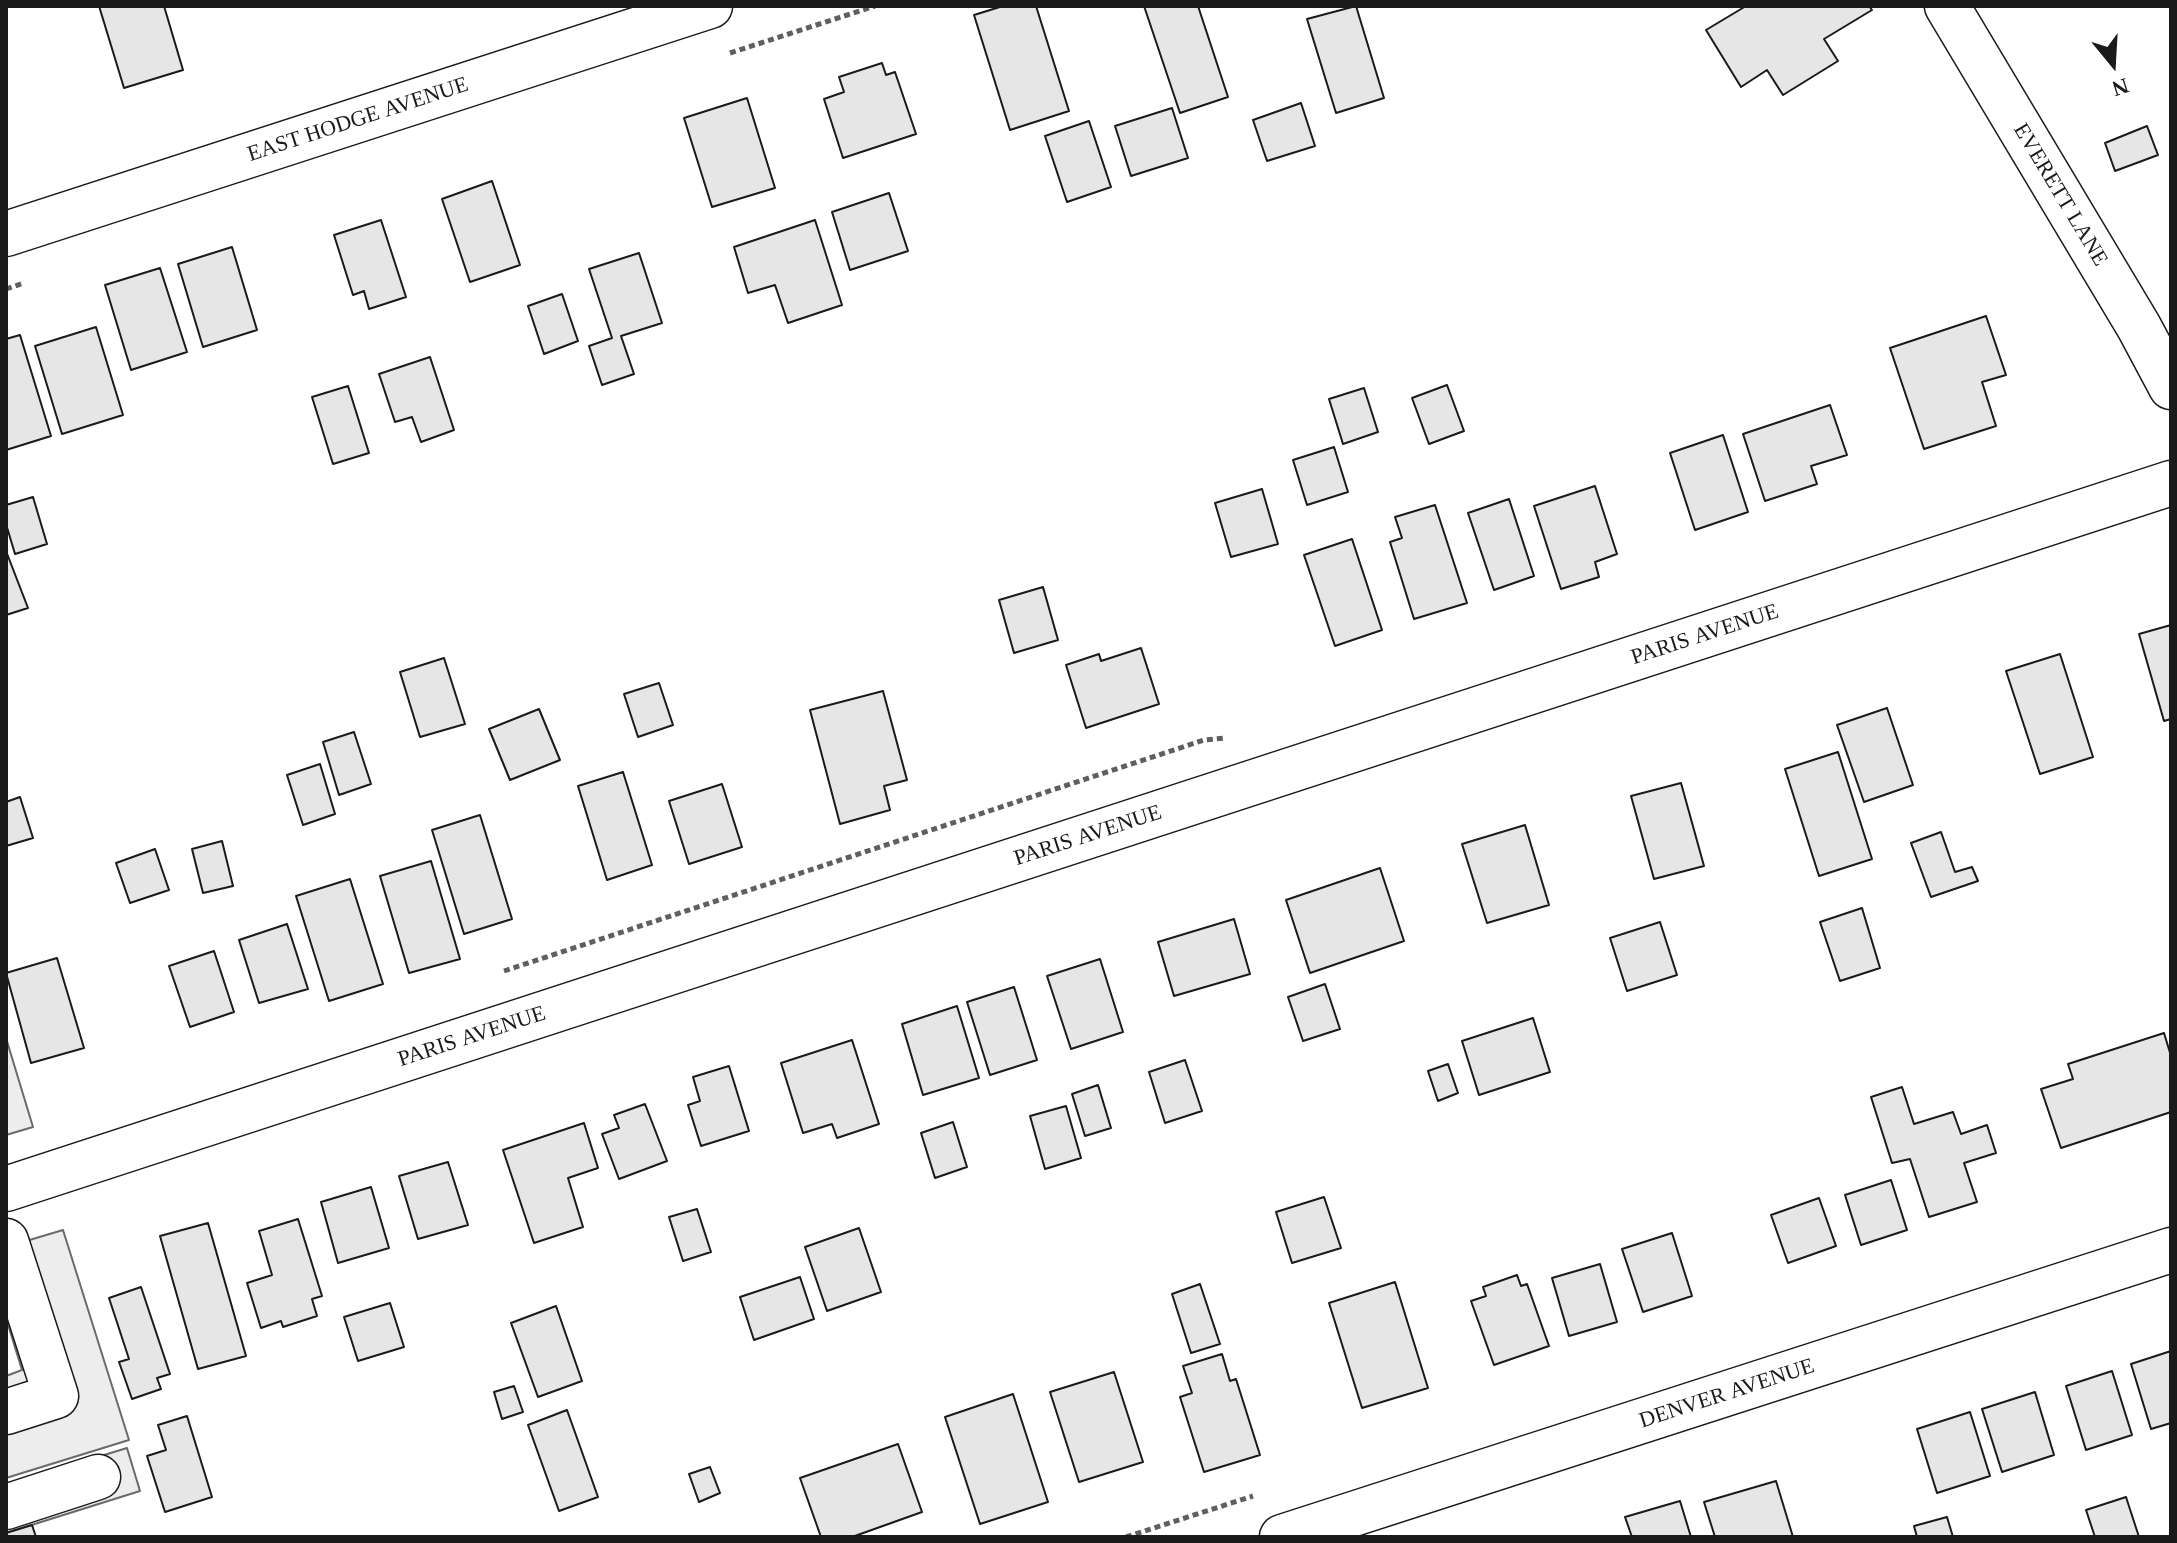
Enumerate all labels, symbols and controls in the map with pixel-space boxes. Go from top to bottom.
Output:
north arrow [2073,24,2153,104]
street label: EAST HODGE AVENUE [244,72,472,168]
text: N [2109,73,2132,102]
street label: EVERETT LANE [2007,119,2113,271]
street label: PARIS AVENUE [1628,599,1782,671]
street label: PARIS AVENUE [1011,800,1165,872]
street label: PARIS AVENUE [395,1001,549,1073]
street label: DENVER AVENUE [1636,1353,1818,1435]

